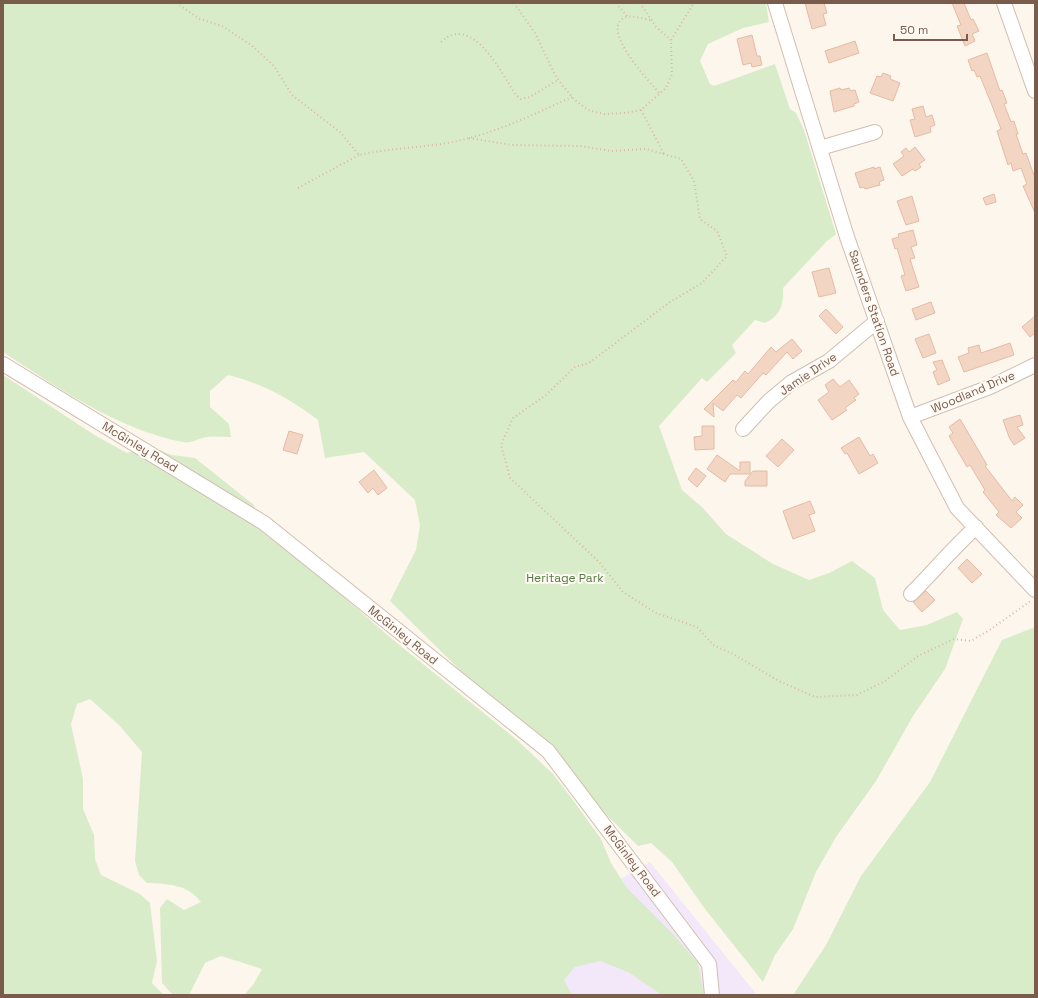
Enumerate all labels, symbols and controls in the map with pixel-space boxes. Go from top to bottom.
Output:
scale bar [894,16,967,42]
text: 50 m [900,22,928,38]
street label: Saunders Station Road [845,248,903,378]
street label: Jamie Drive [776,349,840,399]
street label: Woodland Drive [929,367,1017,417]
street label: McGinley Road [99,418,181,476]
park label: Heritage Park [526,570,604,586]
street label: McGinley Road [365,602,441,668]
street label: McGinley Road [600,822,664,900]

